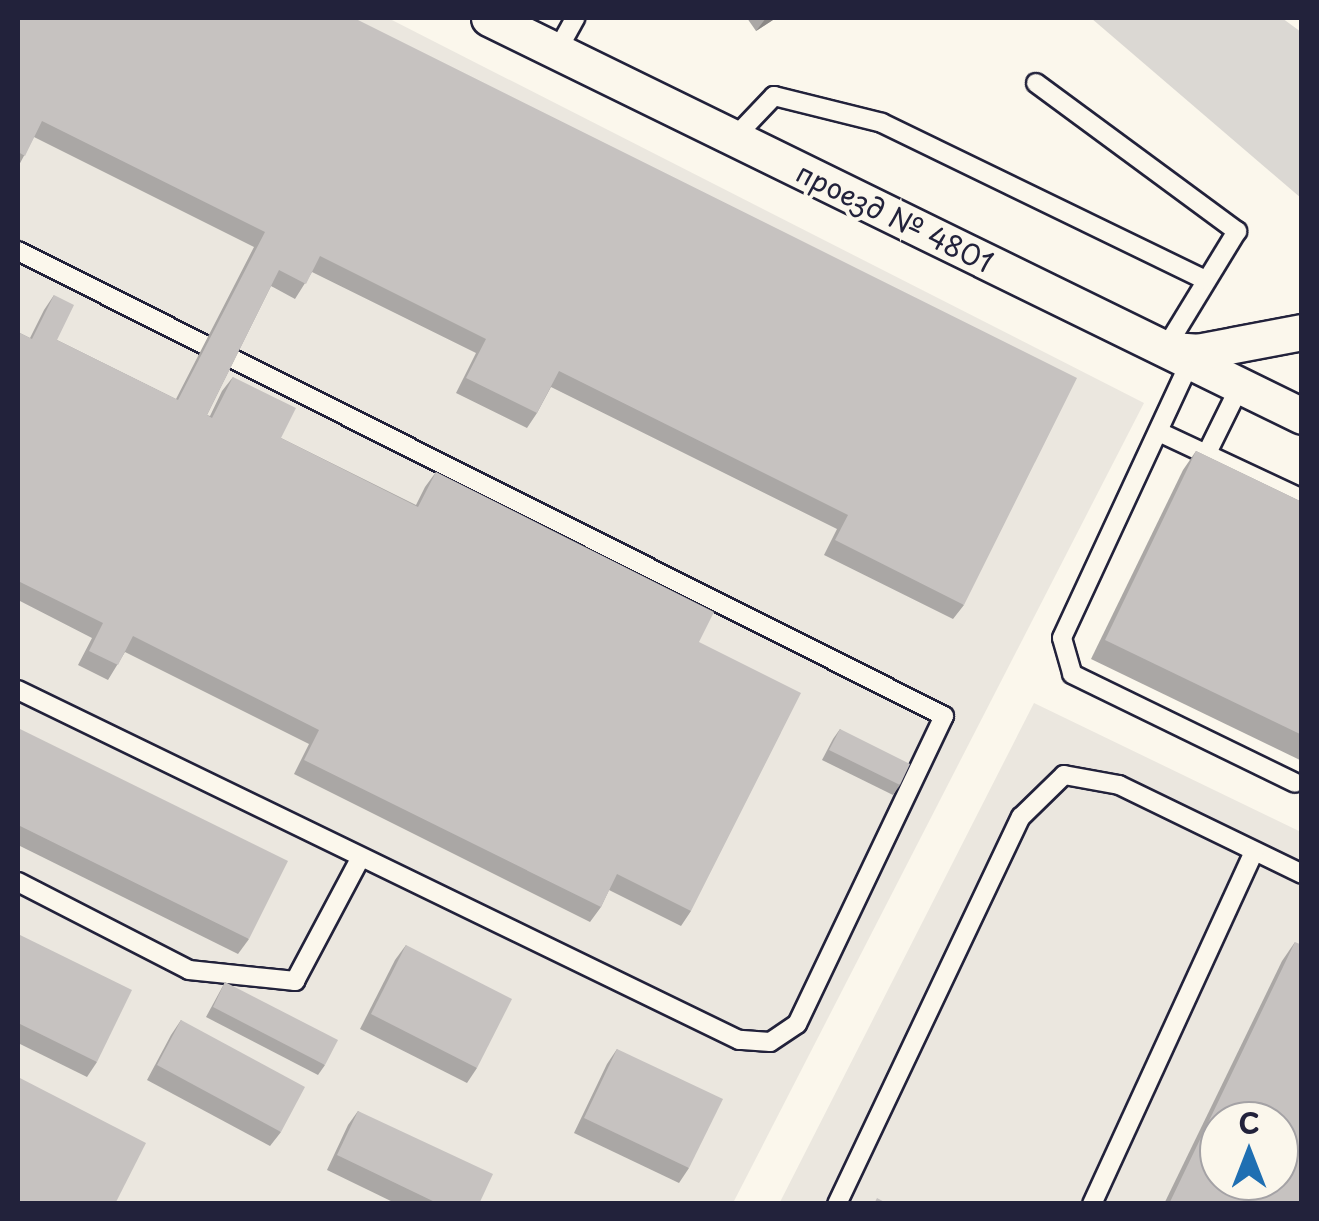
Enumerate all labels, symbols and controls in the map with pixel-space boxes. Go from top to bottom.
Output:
street label: проезд № 4801 [791,155,999,279]
north arrow [1199,1101,1299,1201]
text: С [1238,1101,1260,1144]

